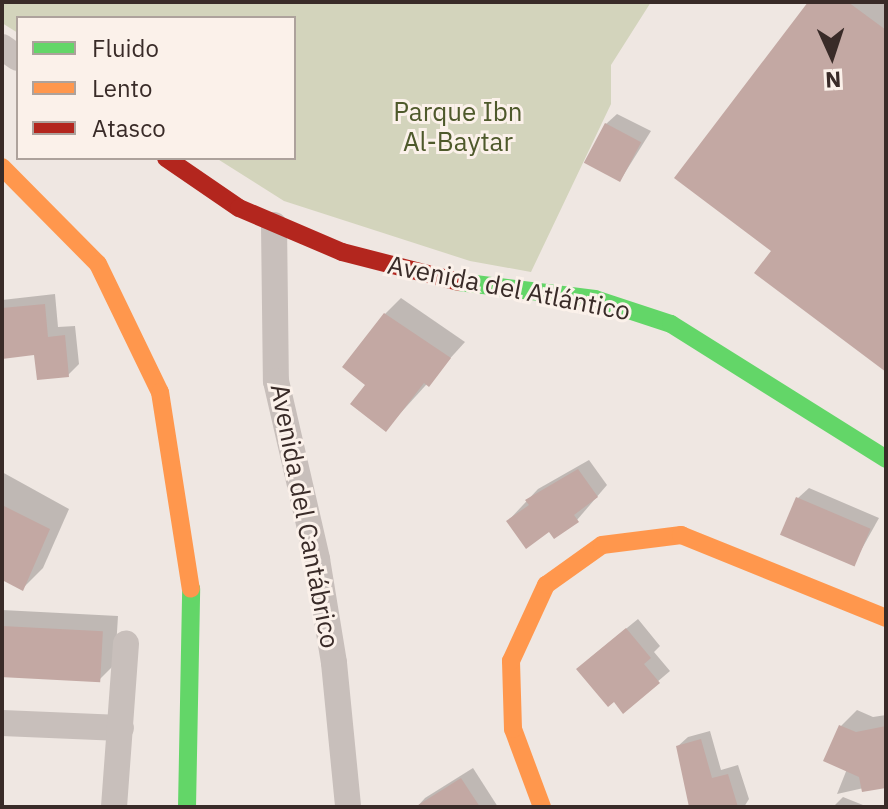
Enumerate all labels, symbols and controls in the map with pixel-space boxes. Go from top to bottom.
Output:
legend [16,16,296,160]
north arrow [792,16,872,96]
text: Fluido [92,32,159,64]
text: N [825,66,842,95]
text: Lento [92,72,152,104]
park label: Parque Ibn Al-Baytar [393,96,523,158]
text: Atasco [92,112,166,144]
street label: Avenida del Atlántico [385,249,633,327]
street label: Avenida del Cantábrico [264,381,346,651]

